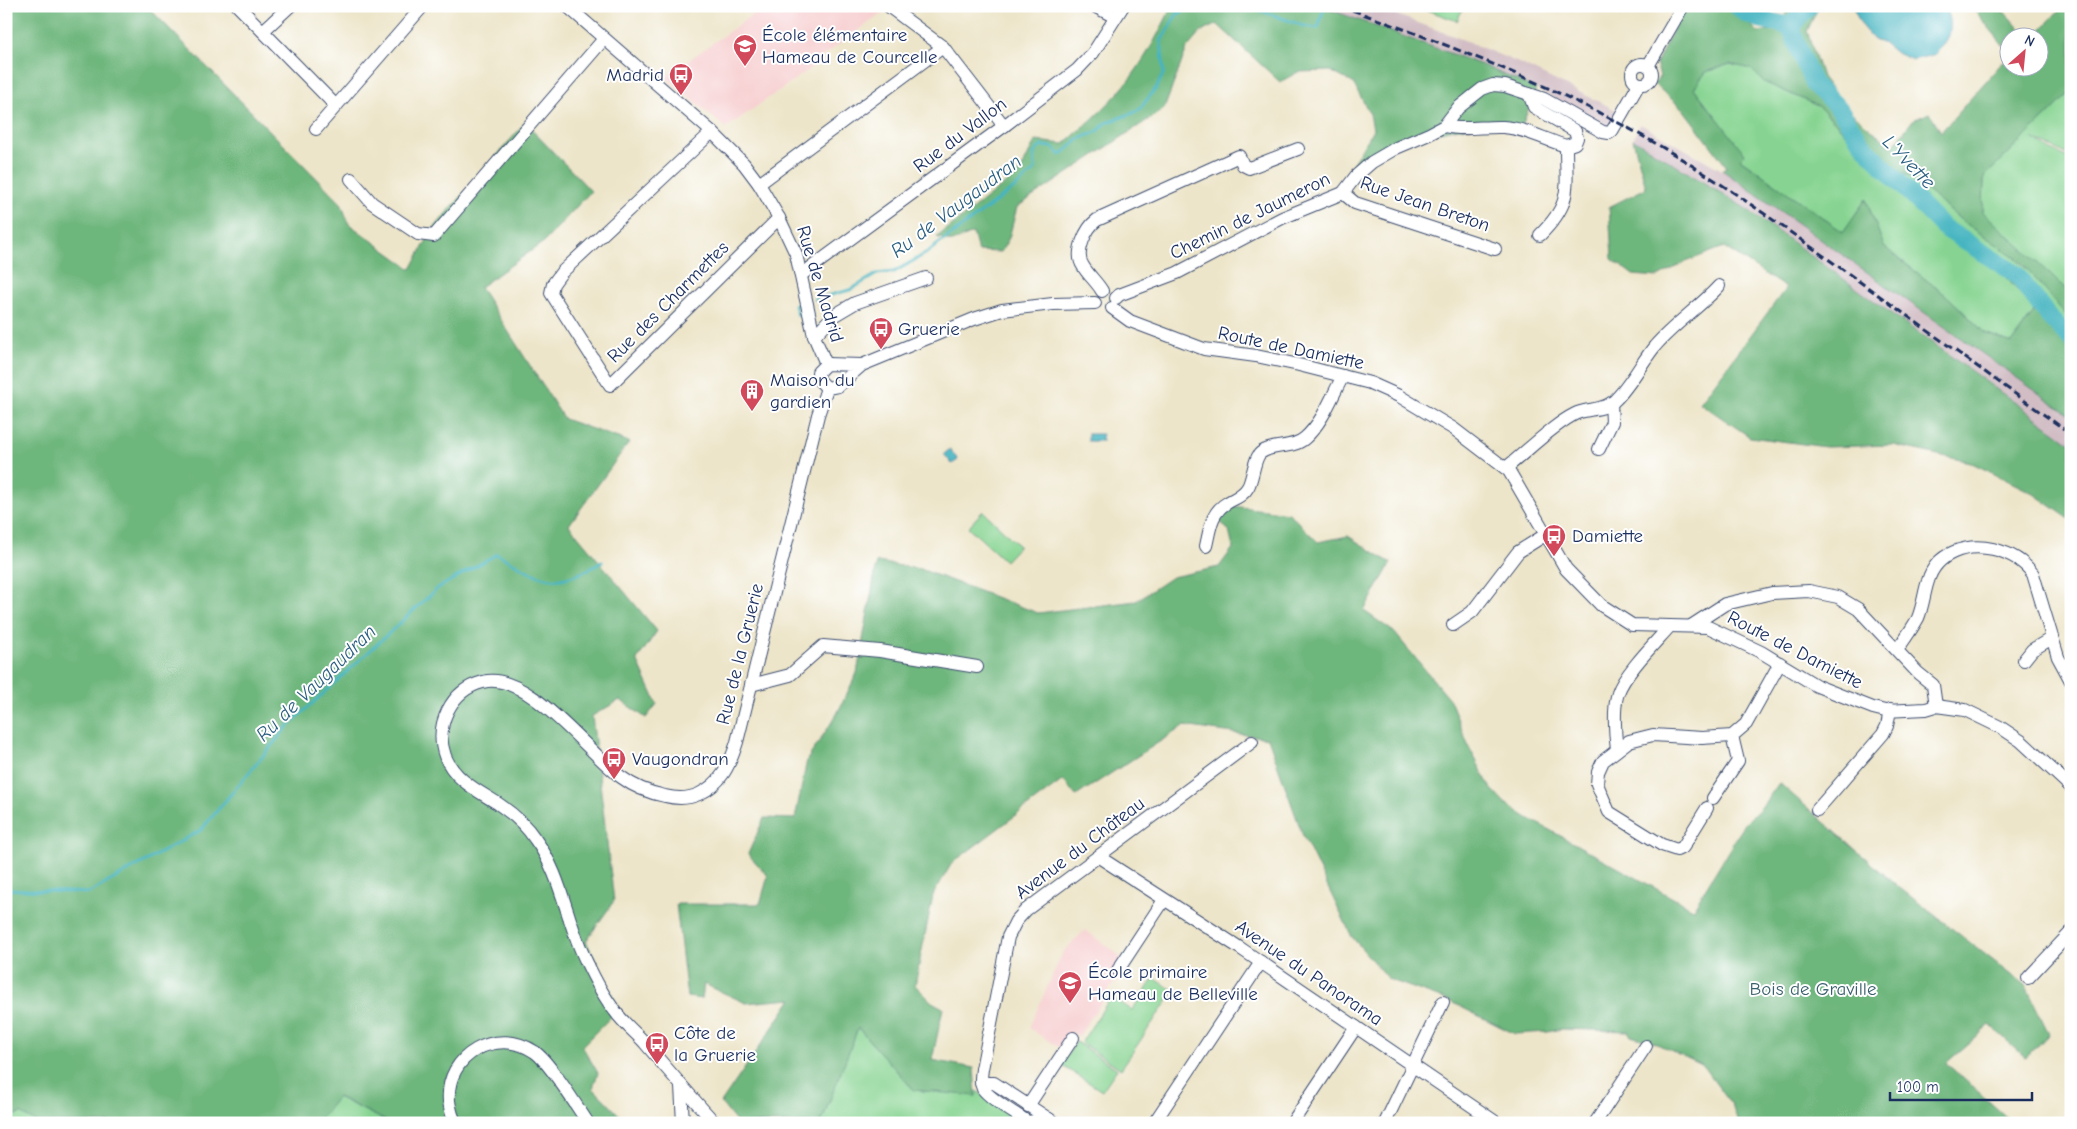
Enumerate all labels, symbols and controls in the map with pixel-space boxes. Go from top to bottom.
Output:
place label: École élémentaire Hameau de Courcelle [762,24,938,68]
north arrow [2000,28,2050,78]
text: N [2022,31,2038,51]
school or university icon: École élémentaire Hameau de Courcelle [732,33,758,67]
bus stop icon: Madrid [668,62,694,96]
place label: Madrid [606,64,664,86]
street label: Rue du Vallon [909,93,1011,177]
water label: L'Yvette [1878,130,1940,194]
water label: Ru de Vaugaudran [886,149,1026,263]
street label: Chemin de Jaumeron [1166,168,1334,264]
street label: Rue Jean Breton [1357,172,1493,236]
street label: Rue de Madrid [792,223,848,345]
street label: Rue des Charmettes [603,237,733,367]
bus stop icon: Gruerie [868,316,894,350]
place label: Gruerie [898,318,960,340]
street label: Route de Damiette [1216,322,1366,374]
place label: Maison du gardien [770,369,855,413]
building icon: Maison du gardien [739,378,765,412]
bus stop icon: Damiette [1541,523,1567,557]
place label: Damiette [1572,525,1643,547]
street label: Rue de la Gruerie [712,581,768,727]
street label: Route de Damiette [1724,606,1866,694]
water label: Ru de Vaugaudran [251,620,381,746]
bus stop icon: Vaugondran [601,746,627,780]
place label: Vaugondran [632,748,729,770]
street label: Avenue du Château [1011,792,1149,904]
street label: Avenue du Panorama [1231,915,1387,1031]
place label: École primaire Hameau de Belleville [1088,961,1258,1005]
school or university icon: École primaire Hameau de Belleville [1057,970,1083,1004]
park label: Bois de Graville [1749,978,1877,1000]
place label: Côte de la Gruerie [674,1022,756,1066]
bus stop icon: Côte de la Gruerie [644,1031,670,1065]
scale bar [1890,1069,2032,1101]
text: 100 m [1897,1078,1939,1096]

